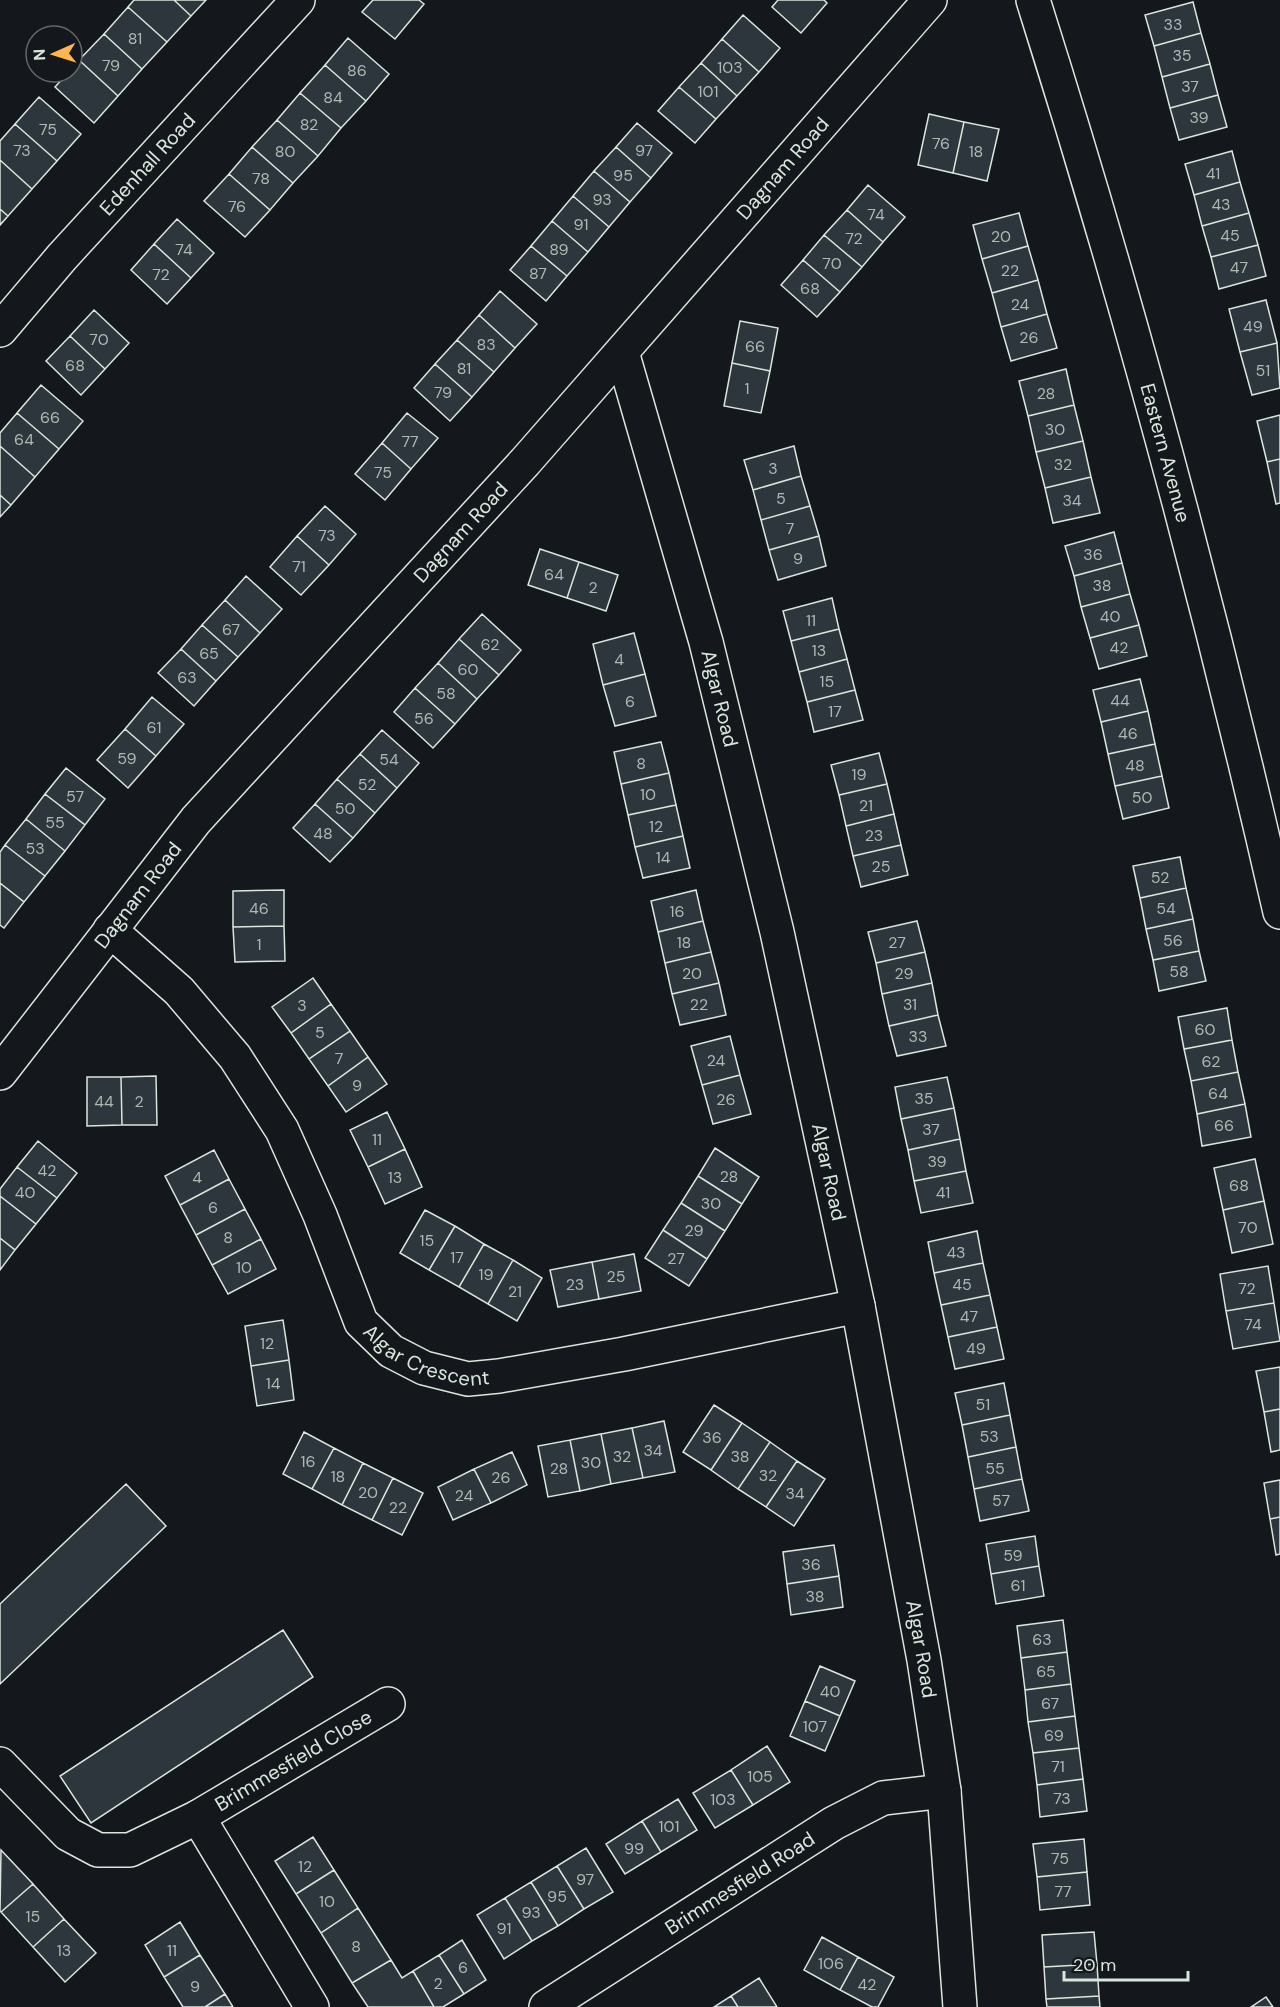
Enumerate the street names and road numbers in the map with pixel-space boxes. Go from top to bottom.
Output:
street label: Edenhall Road [94,107,201,221]
street label: Dagnam Road [731,111,835,225]
street label: Eastern Avenue [1134,380,1197,525]
street label: Dagnam Road [408,476,513,588]
street label: Algar Road [695,647,744,750]
street label: Dagnam Road [88,837,187,954]
street label: Algar Road [806,1121,852,1223]
street label: Algar Crescent [358,1318,491,1392]
street label: Algar Road [900,1598,943,1700]
street label: Brimmesfield Close [210,1704,377,1817]
street label: Brimmesfield Road [660,1826,820,1941]

